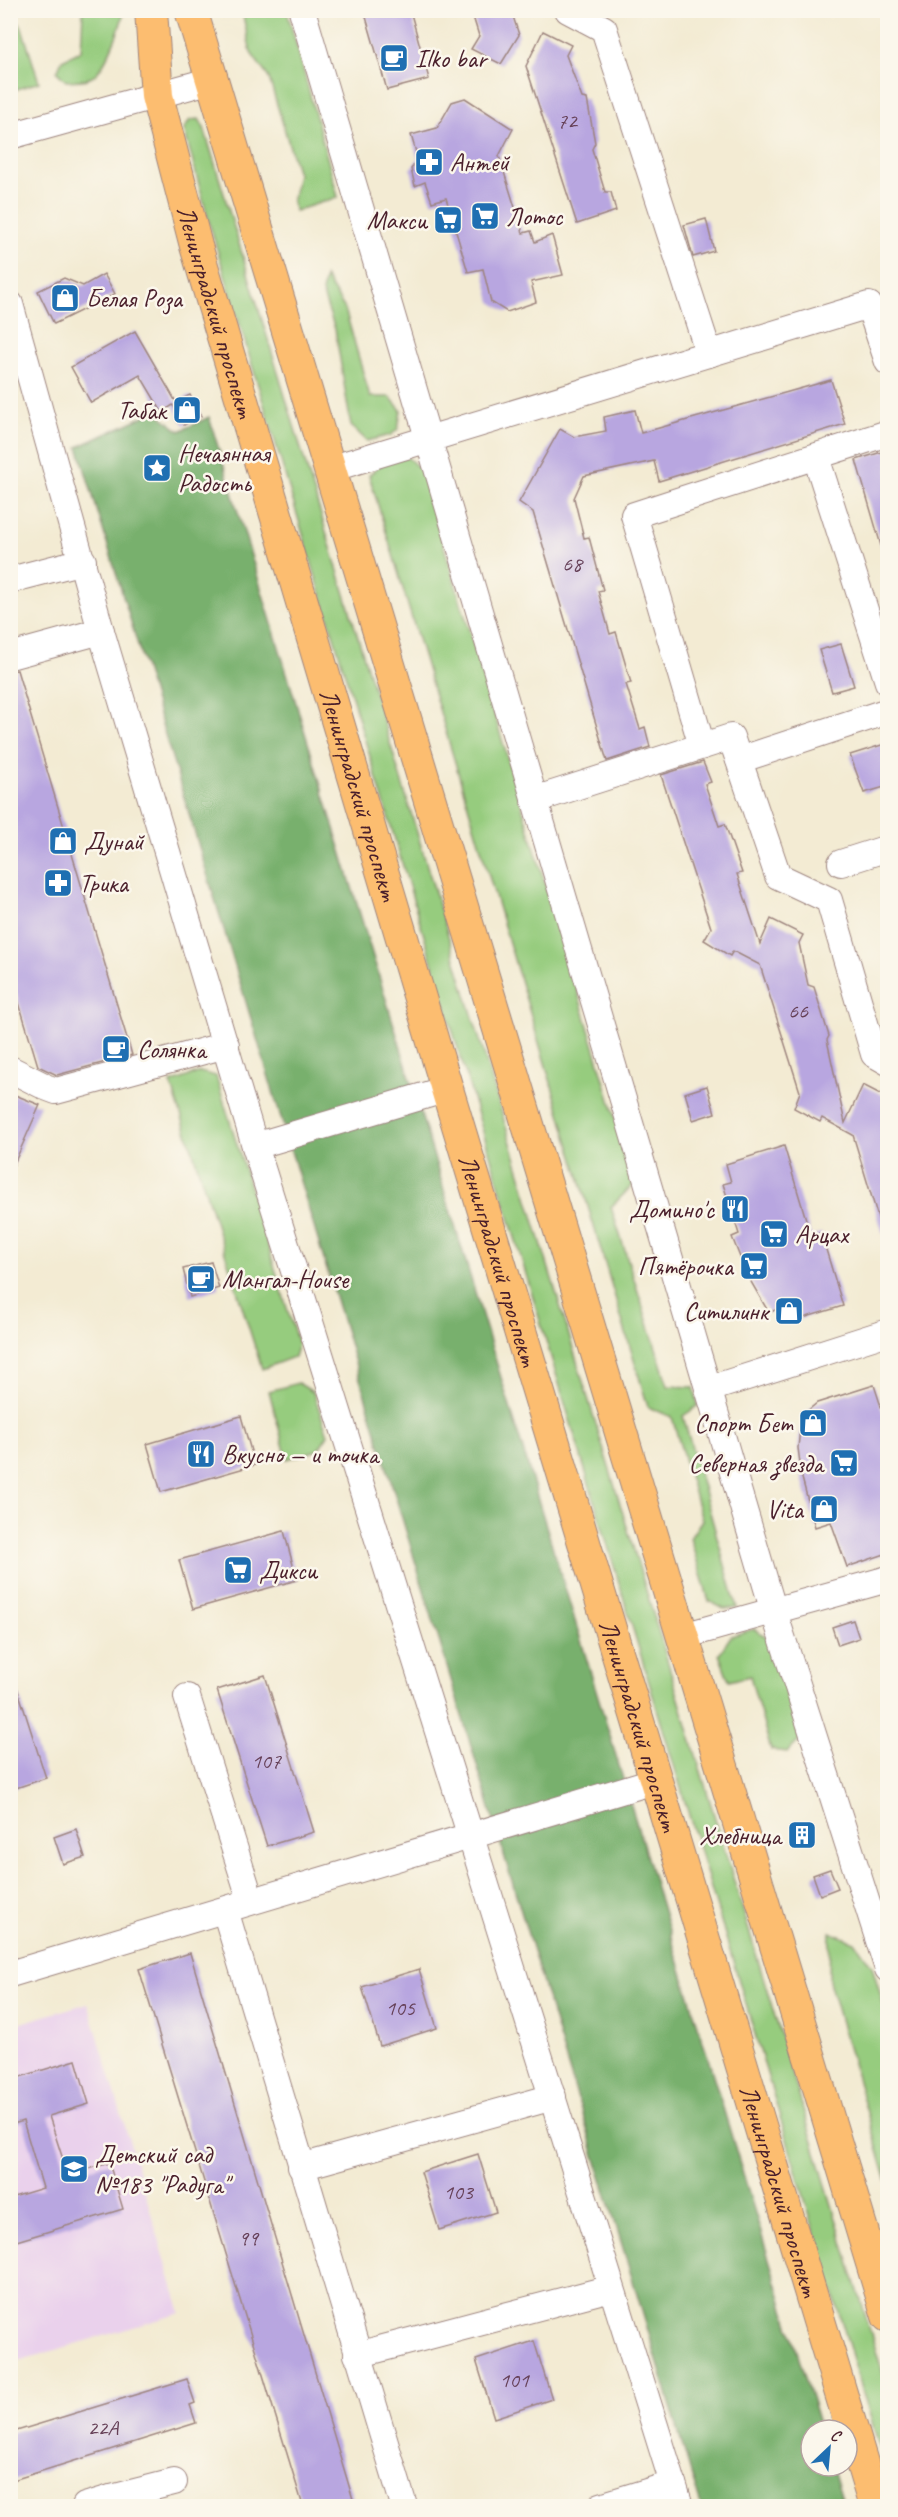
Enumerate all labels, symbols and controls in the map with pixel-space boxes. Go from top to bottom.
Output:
cafe icon: Ilko bar [378,42,410,74]
place label: Ilko bar [415,42,489,75]
house number: 72 [557,107,579,135]
pharmacy icon: Антей [413,146,445,178]
place label: Антей [450,146,511,179]
supermarket icon: Лотос [469,200,501,232]
place label: Лотос [506,200,563,233]
street label: Ленинградский проспект [170,202,263,423]
place label: Макси [367,204,428,237]
supermarket icon: Макси [432,204,464,236]
shop icon: Белая Роза [49,282,81,314]
place label: Белая Роза [86,282,183,315]
place label: Табак [117,394,169,427]
shop icon: Табак [171,394,203,426]
place label: Нечаянная Радость [178,437,272,500]
place icon: Нечаянная Радость [141,452,173,484]
house number: 68 [562,550,584,578]
street label: Ленинградский проспект [312,685,407,906]
shop icon: Дунай [47,825,79,857]
place label: Дунай [84,825,146,858]
pharmacy icon: Трика [42,867,74,899]
place label: Трика [79,867,130,900]
house number: 66 [788,997,809,1025]
cafe icon: Солянка [100,1033,132,1065]
place label: Солянка [137,1033,208,1066]
street label: Ленинградский проспект [451,1151,547,1372]
place label: Домино'c [629,1193,716,1226]
restaurant icon: Домино'c [719,1193,751,1225]
supermarket icon: Арцах [758,1218,790,1250]
place label: Арцах [795,1218,850,1251]
place label: Пятёрочка [638,1250,735,1283]
supermarket icon: Пятёрочка [738,1250,770,1282]
cafe icon: Мангал-House [185,1263,217,1295]
place label: Мангал-House [222,1263,350,1296]
place label: Ситилинк [684,1295,770,1328]
shop icon: Ситилинк [773,1295,805,1327]
place label: Спорт Бет [694,1407,794,1440]
shop icon: Спорт Бет [797,1407,829,1439]
restaurant icon: Вкусно — и точка [185,1438,217,1470]
place label: Вкусно — и точка [222,1438,380,1471]
place label: Северная звезда [689,1447,825,1481]
supermarket icon: Северная звезда [828,1447,860,1479]
place label: Vita [766,1493,805,1526]
shop icon: Vita [808,1493,840,1525]
supermarket icon: Дикси [222,1554,254,1586]
place label: Дикси [259,1554,319,1587]
street label: Ленинградский проспект [592,1616,687,1837]
house number: 107 [251,1747,282,1775]
place label: Хлебница [699,1819,783,1852]
building icon: Хлебница [786,1819,818,1851]
house number: 105 [385,1994,416,2022]
street label: Ленинградский проспект [732,2081,828,2302]
place label: Детский сад №183 "Радуга" [95,2138,233,2201]
school or university icon: Детский сад №183 "Радуга" [58,2153,90,2185]
house number: 103 [443,2178,475,2206]
house number: 99 [238,2224,260,2252]
house number: 101 [499,2366,530,2394]
house number: 22А [88,2414,119,2442]
north arrow [799,2418,859,2478]
text: С [827,2425,845,2447]

